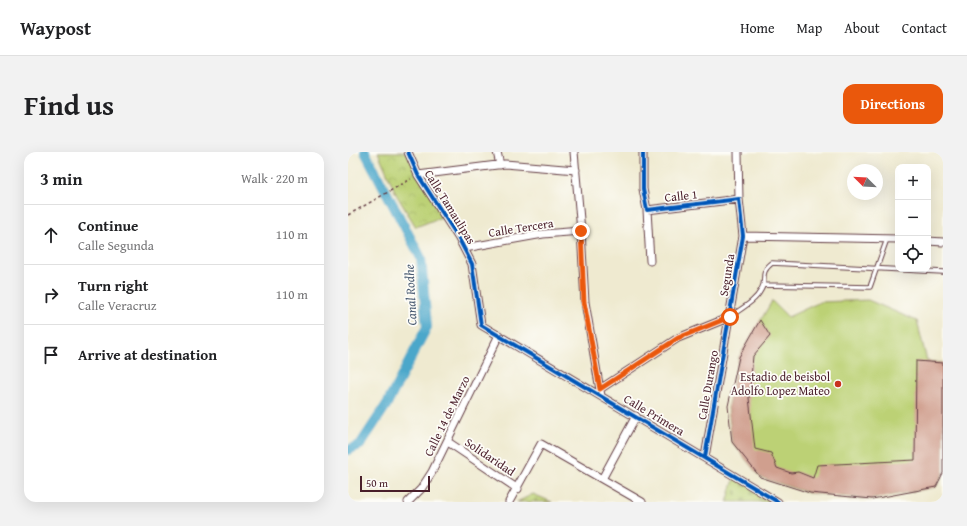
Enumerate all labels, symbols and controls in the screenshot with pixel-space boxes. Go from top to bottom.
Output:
text: Waypost [20,14,91,42]
text: Home [740,18,775,38]
text: Map [797,18,822,38]
text: About [844,18,880,38]
text: Contact [902,18,947,38]
text: Find us [24,84,114,125]
button: Directions [843,84,943,124]
north arrow [847,164,883,200]
map controls [895,164,931,272]
button: + [895,164,931,200]
text: 3 min [40,166,82,191]
street label: Calle Tamaulipas [421,166,480,247]
text: Walk · 220 m [241,169,308,188]
street label: Calle 1 [664,185,698,206]
button: − [895,200,931,236]
street label: Calle Tercera [487,214,555,241]
text: Continue [78,215,139,236]
route end [572,222,590,240]
icon: ahead [40,224,62,246]
text: 110 m [276,225,308,244]
text: Calle Segunda [78,236,154,255]
button: locate [895,236,931,272]
street label: Segunda [715,252,738,297]
water label: Canal Rodhe [399,264,422,326]
text: Turn right [78,275,149,296]
icon: right [40,284,62,306]
text: 110 m [276,285,308,304]
text: Calle Veracruz [78,296,157,315]
route start [721,308,739,326]
icon: arrive [40,344,62,366]
text: Arrive at destination [78,344,217,365]
street label: Calle Durango [693,349,722,421]
place label: Estadio de beisbol Adolfo Lopez Mateo [731,368,831,399]
street label: Calle 14 de Marzo [420,373,473,459]
marker: Estadio de beisbol Adolfo Lopez Mateo [833,379,843,389]
street label: Calle Primera [621,390,688,440]
street label: Solidaridad [462,433,519,480]
scale bar [360,474,430,493]
text: 50 m [366,475,388,491]

